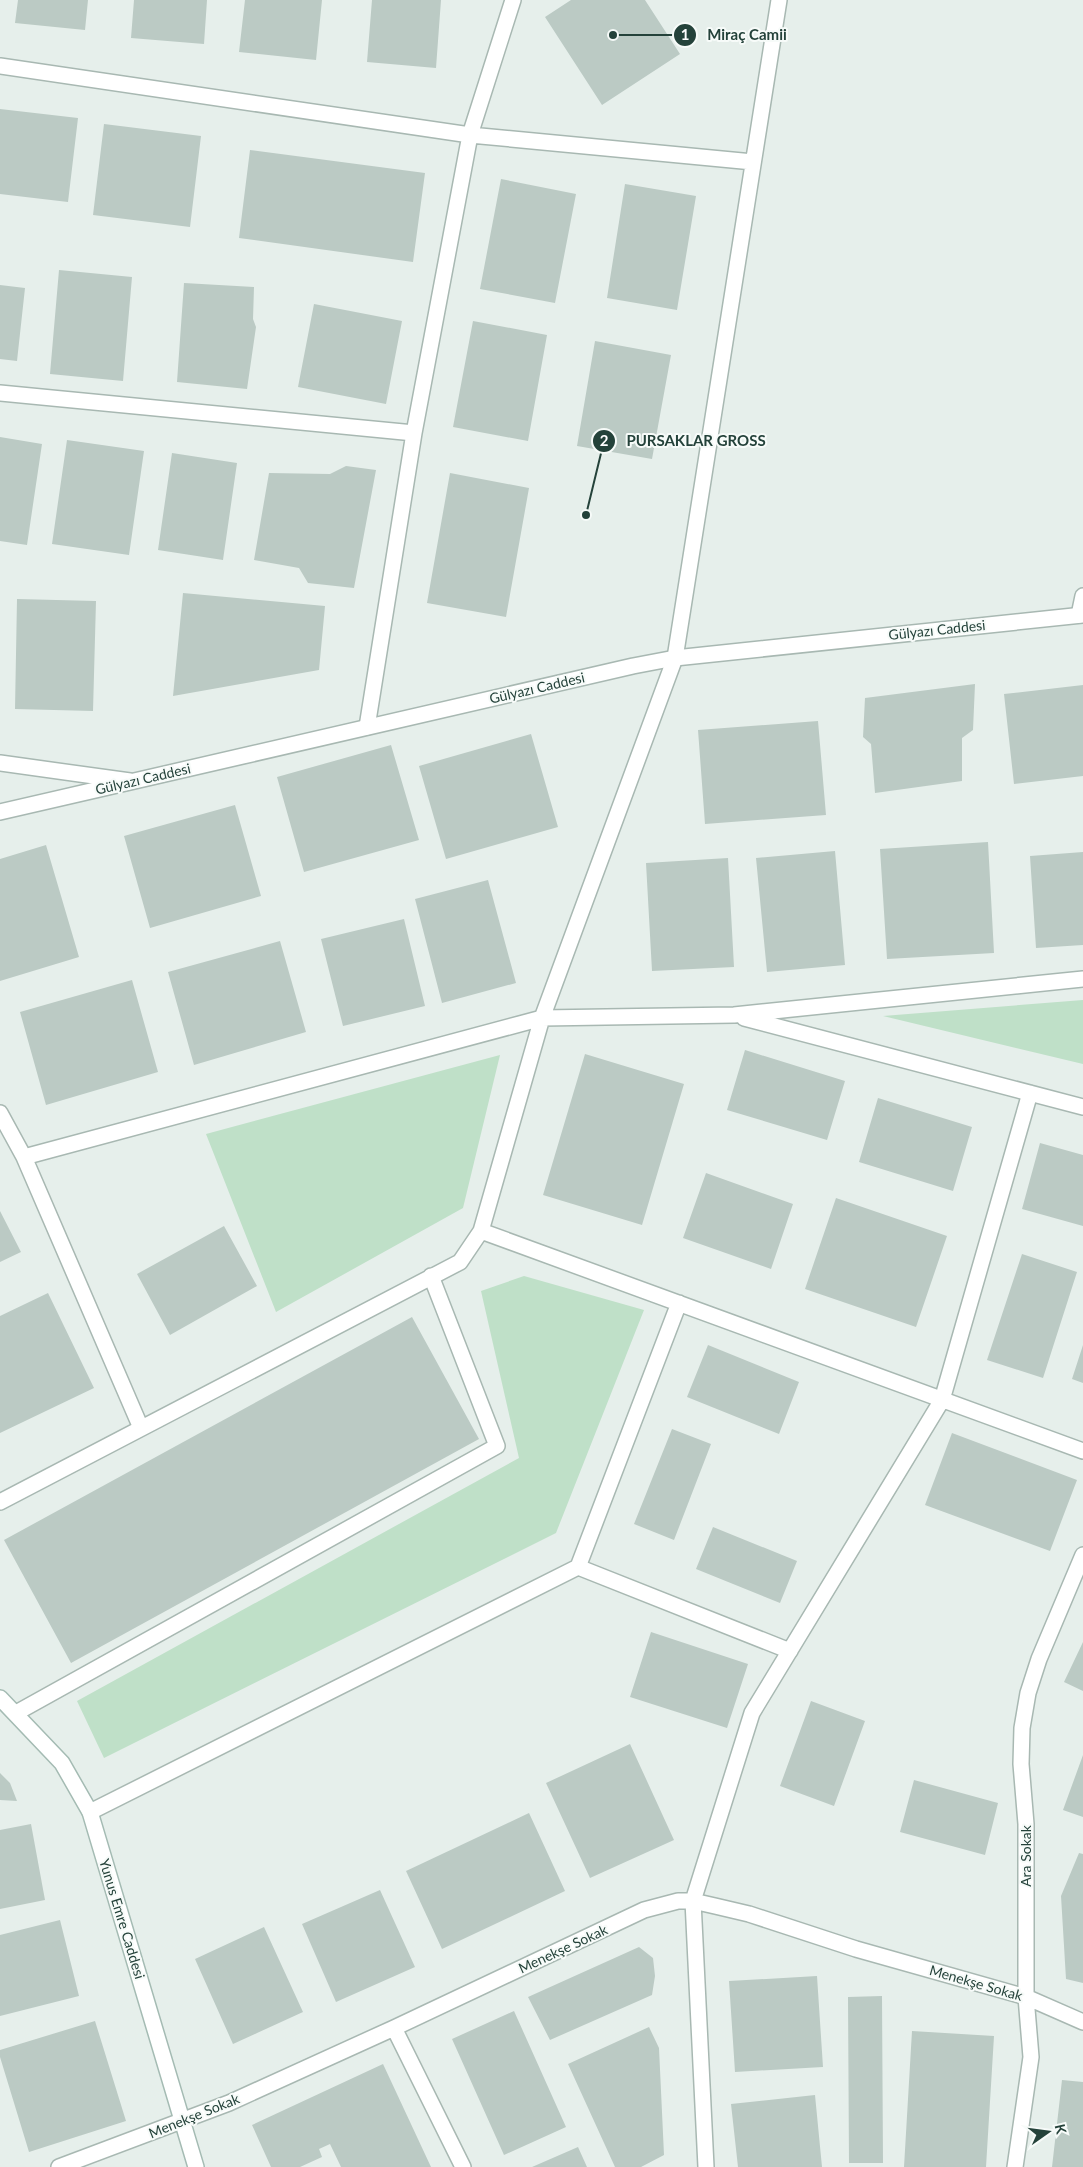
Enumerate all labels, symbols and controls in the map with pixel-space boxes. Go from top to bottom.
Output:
callout: Miraç Camii [672,20,797,50]
text: 1 [681,25,689,43]
text: Miraç Camii [707,25,787,43]
callout: PURSAKLAR GROSS [592,426,776,456]
text: 2 [600,431,609,449]
text: PURSAKLAR GROSS [626,431,766,449]
street label: Gülyazı Caddesi [888,616,986,643]
street label: Gülyazı Caddesi [488,668,586,707]
street label: Gülyazı Caddesi [94,759,192,798]
street label: Ara Sokak [1017,1824,1034,1887]
street label: Yunus Emre Caddesi [96,1857,149,1981]
street label: Menekşe Sokak [516,1920,611,1977]
street label: Menekşe Sokak [928,1961,1026,2004]
street label: Menekşe Sokak [146,2089,242,2141]
north arrow [1023,2107,1073,2157]
text: K [1052,2122,1071,2136]

